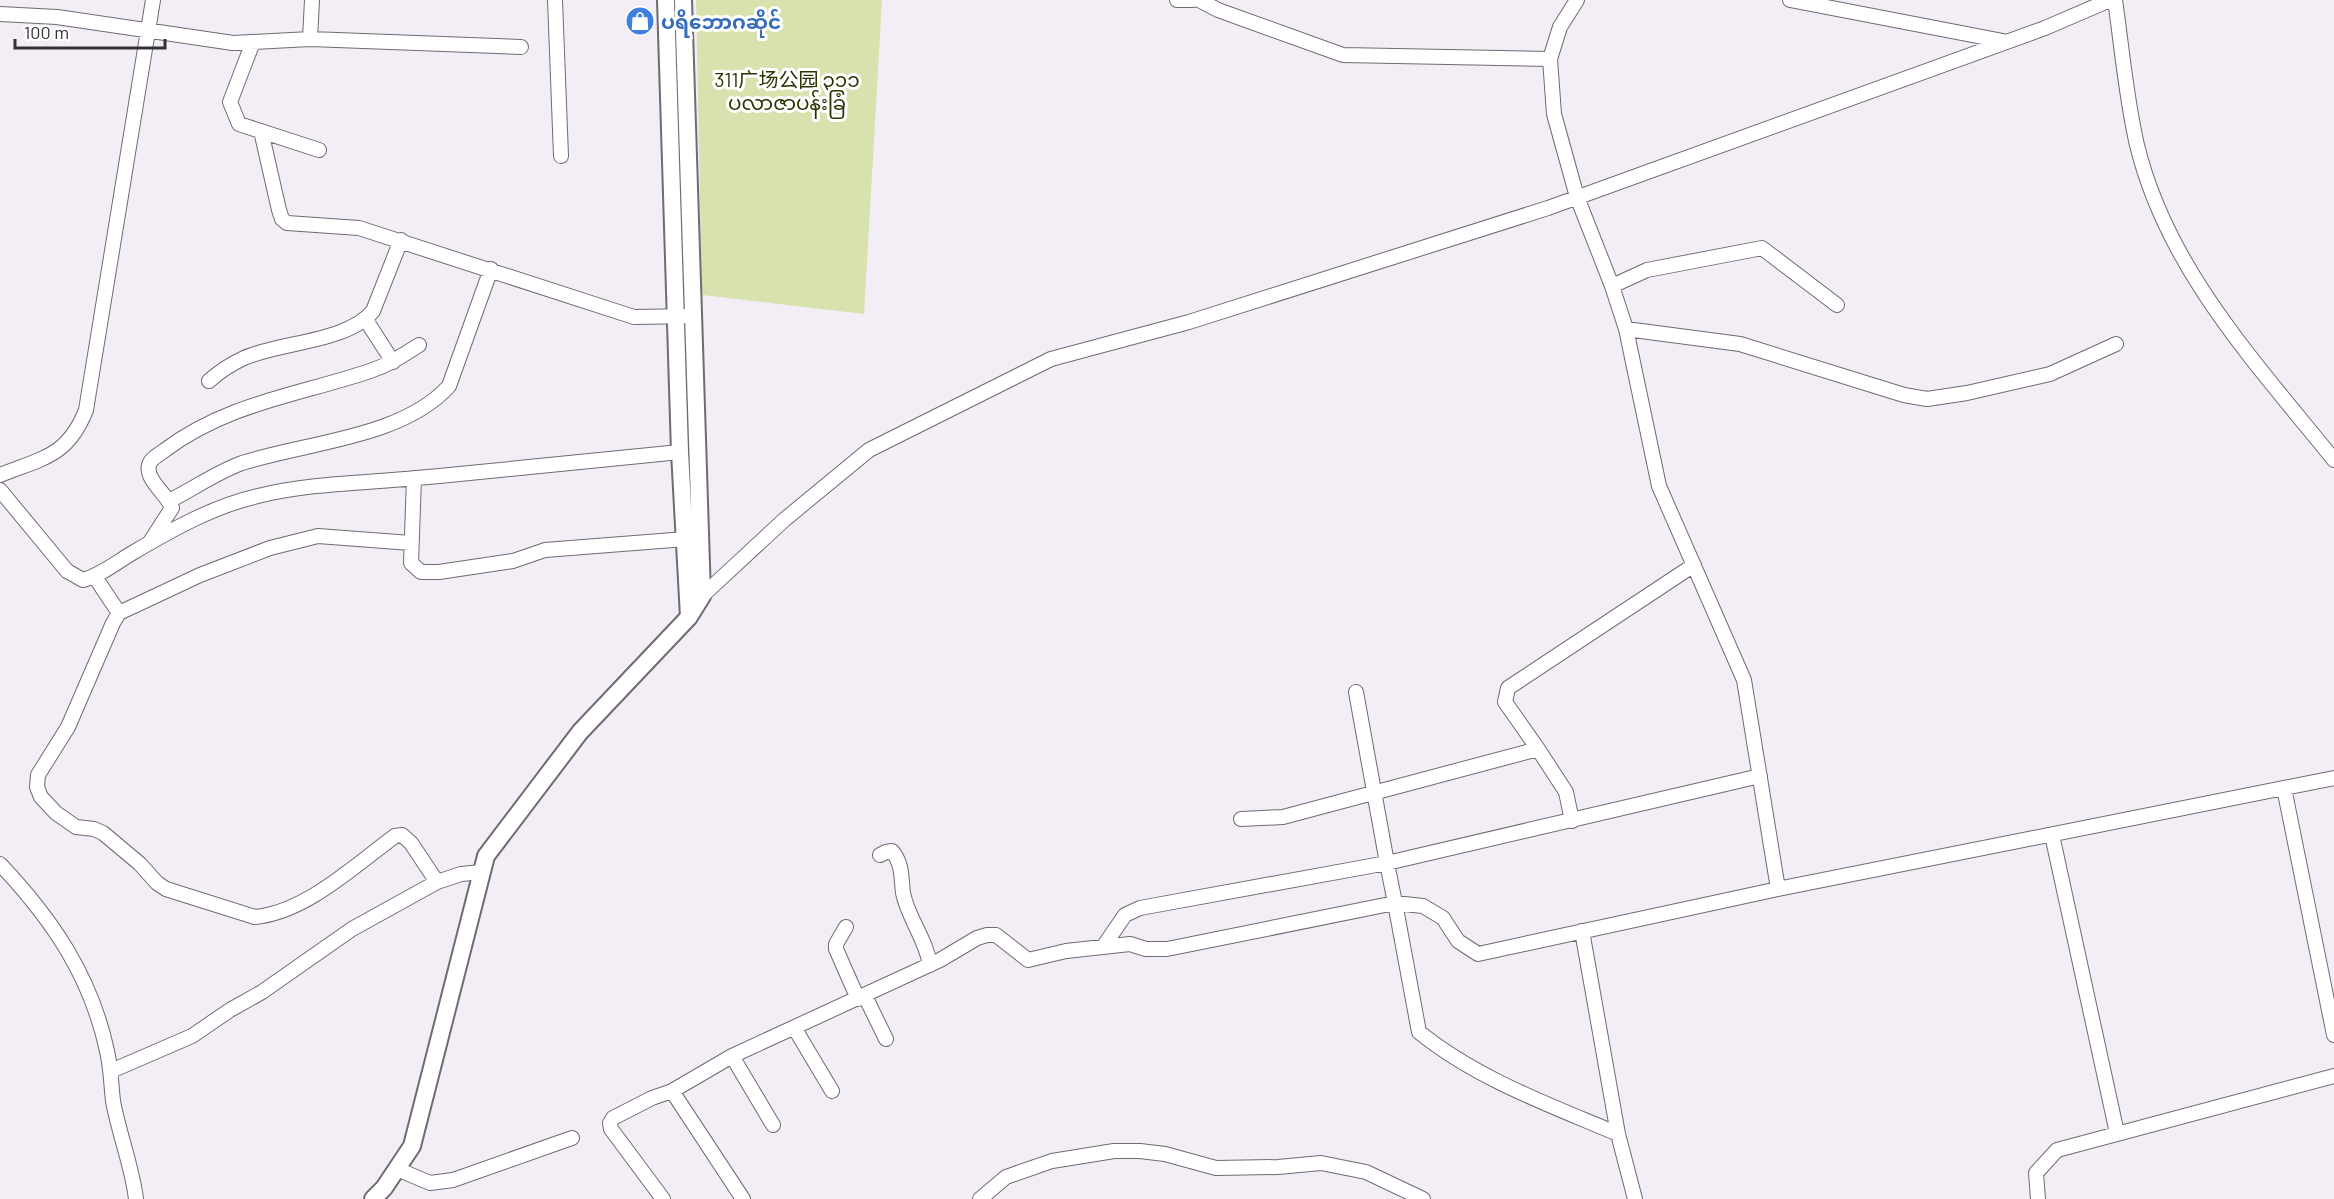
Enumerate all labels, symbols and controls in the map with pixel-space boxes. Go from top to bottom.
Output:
shop icon: ပရိဘောဂဆိုင် [624,5,656,37]
place label: ပရိဘောဂဆိုင် [661,9,781,38]
scale bar [15,12,165,50]
text: 100 m [24,21,69,43]
park label: 311广场公园 ၃၁၁ ပလာဇာပန်းခြံ [714,67,860,119]

